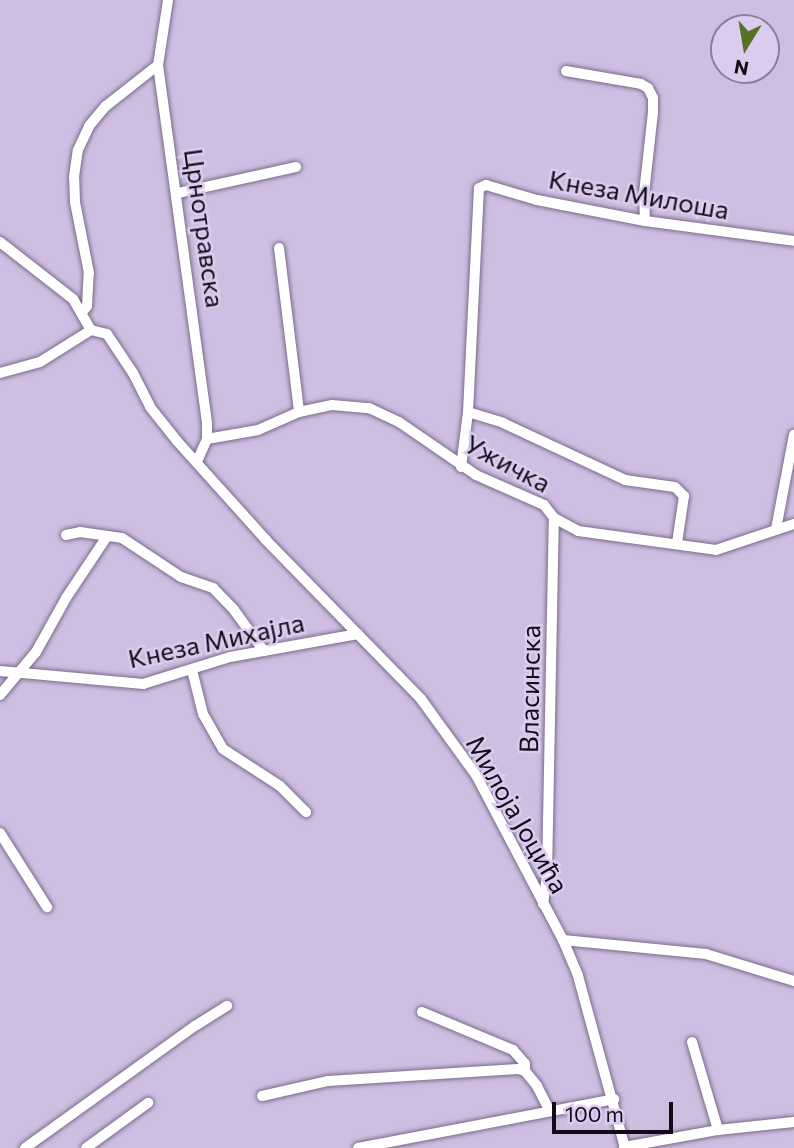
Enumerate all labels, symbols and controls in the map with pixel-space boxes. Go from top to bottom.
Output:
north arrow [710,14,780,84]
text: N [732,55,750,81]
street label: Црнотравска [178,147,232,309]
street label: Кнеза Милоша [546,163,732,225]
street label: Ужичка [460,427,556,499]
street label: Кнеза Михајла [125,606,307,674]
street label: Власинска [512,625,546,753]
street label: Милоја Јоцића [460,730,576,898]
scale bar [556,1088,677,1132]
text: 100 m [565,1101,624,1126]

